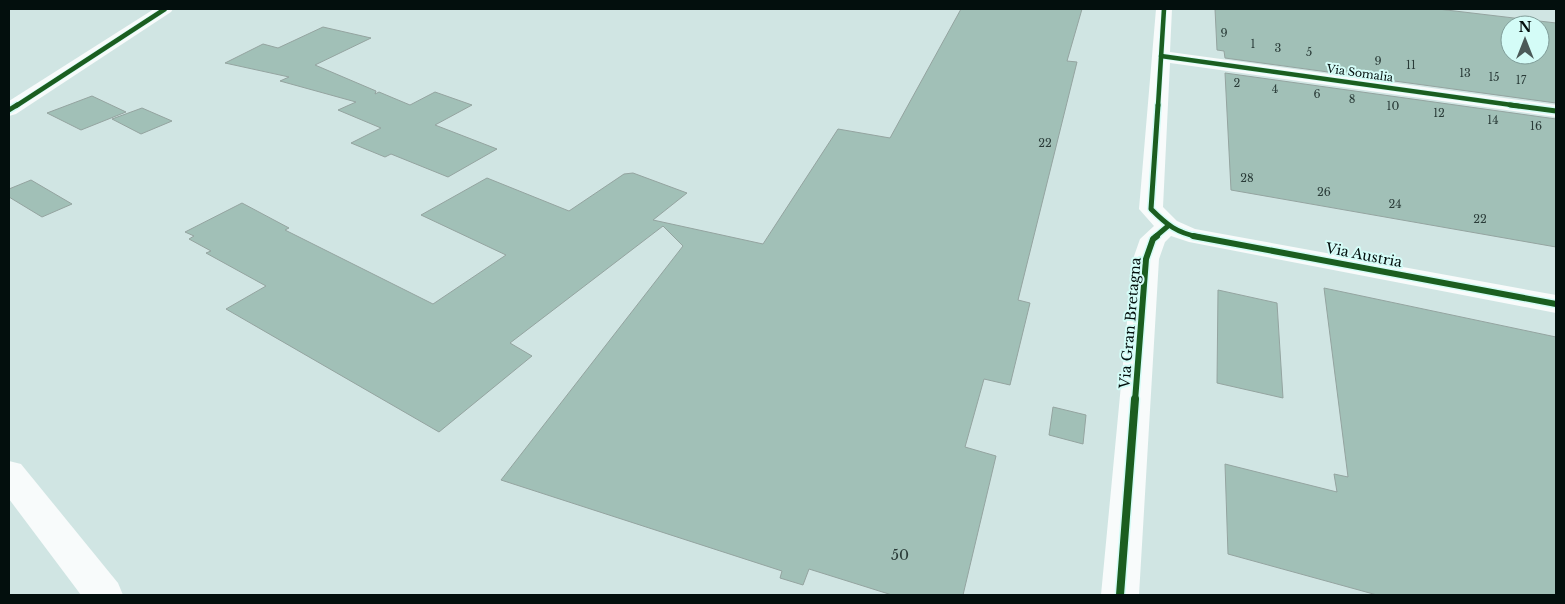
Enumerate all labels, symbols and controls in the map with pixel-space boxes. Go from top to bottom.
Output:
north arrow [1500,15,1550,65]
text: N [1518,18,1532,36]
house number: 9 [1220,26,1228,40]
house number: 1 [1251,37,1256,51]
house number: 3 [1275,41,1282,55]
house number: 5 [1306,45,1312,59]
house number: 9 [1374,54,1382,68]
house number: 11 [1406,58,1416,72]
street label: Via Somalia [1325,61,1395,85]
house number: 13 [1459,66,1471,80]
house number: 15 [1488,70,1500,84]
house number: 17 [1516,73,1527,87]
house number: 2 [1234,76,1241,90]
house number: 4 [1272,82,1278,96]
house number: 6 [1313,87,1321,101]
house number: 8 [1349,92,1355,106]
house number: 10 [1387,99,1400,113]
house number: 12 [1433,106,1445,120]
house number: 14 [1487,113,1499,127]
house number: 16 [1530,119,1542,133]
house number: 22 [1038,136,1052,150]
house number: 28 [1240,171,1254,185]
house number: 26 [1317,185,1331,199]
house number: 24 [1388,197,1402,211]
house number: 22 [1473,212,1487,226]
street label: Via Austria [1323,239,1404,271]
street label: Via Gran Bretagna [1115,256,1145,390]
house number: 50 [891,546,909,564]

